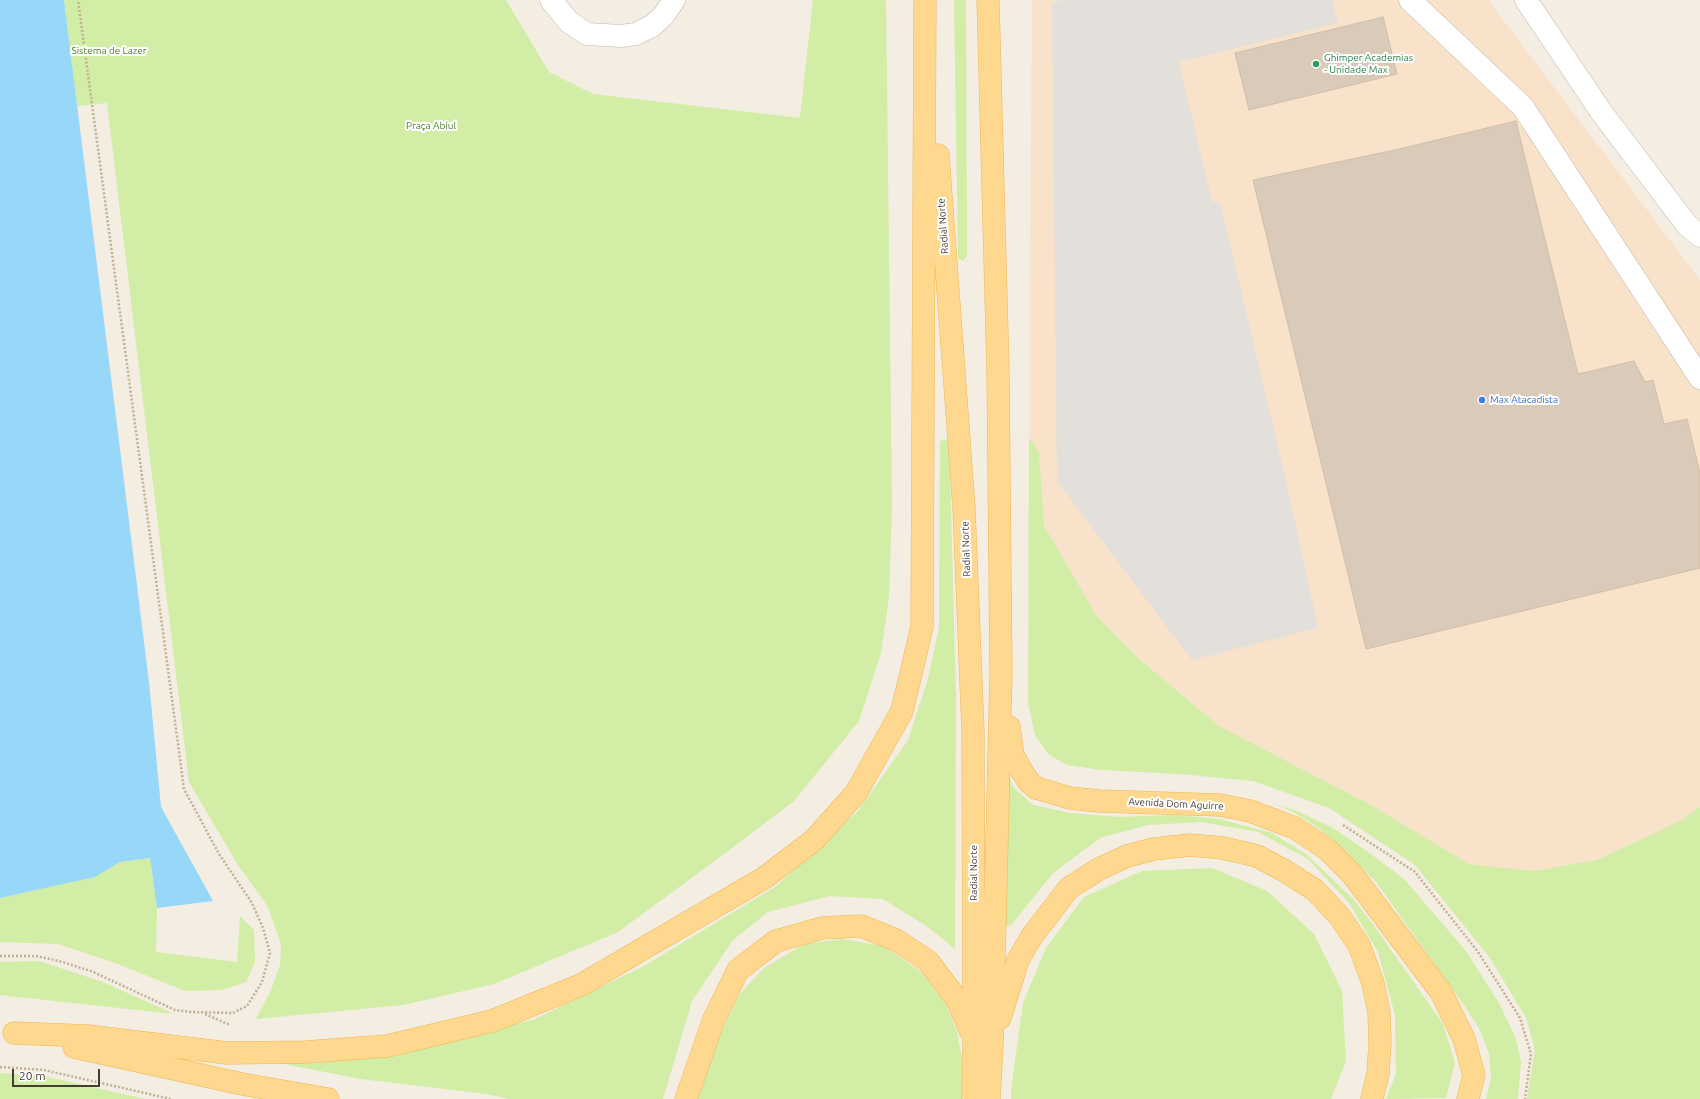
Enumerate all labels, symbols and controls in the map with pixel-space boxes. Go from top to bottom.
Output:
park label: Sistema de Lazer [71,45,147,57]
place label: Ghimper Academias - Unidade Max [1324,52,1413,76]
marker: Ghimper Academias - Unidade Max [1311,59,1321,69]
park label: Praça Abiul [406,120,456,132]
street label: Radial Norte [935,198,951,254]
place label: Max Atacadista [1490,394,1558,406]
marker: Max Atacadista [1477,395,1487,405]
street label: Radial Norte [959,521,973,577]
street label: Avenida Dom Aguirre [1128,796,1224,812]
street label: Radial Norte [968,845,980,901]
scale bar [14,1061,102,1087]
text: 20 m [19,1069,46,1082]

